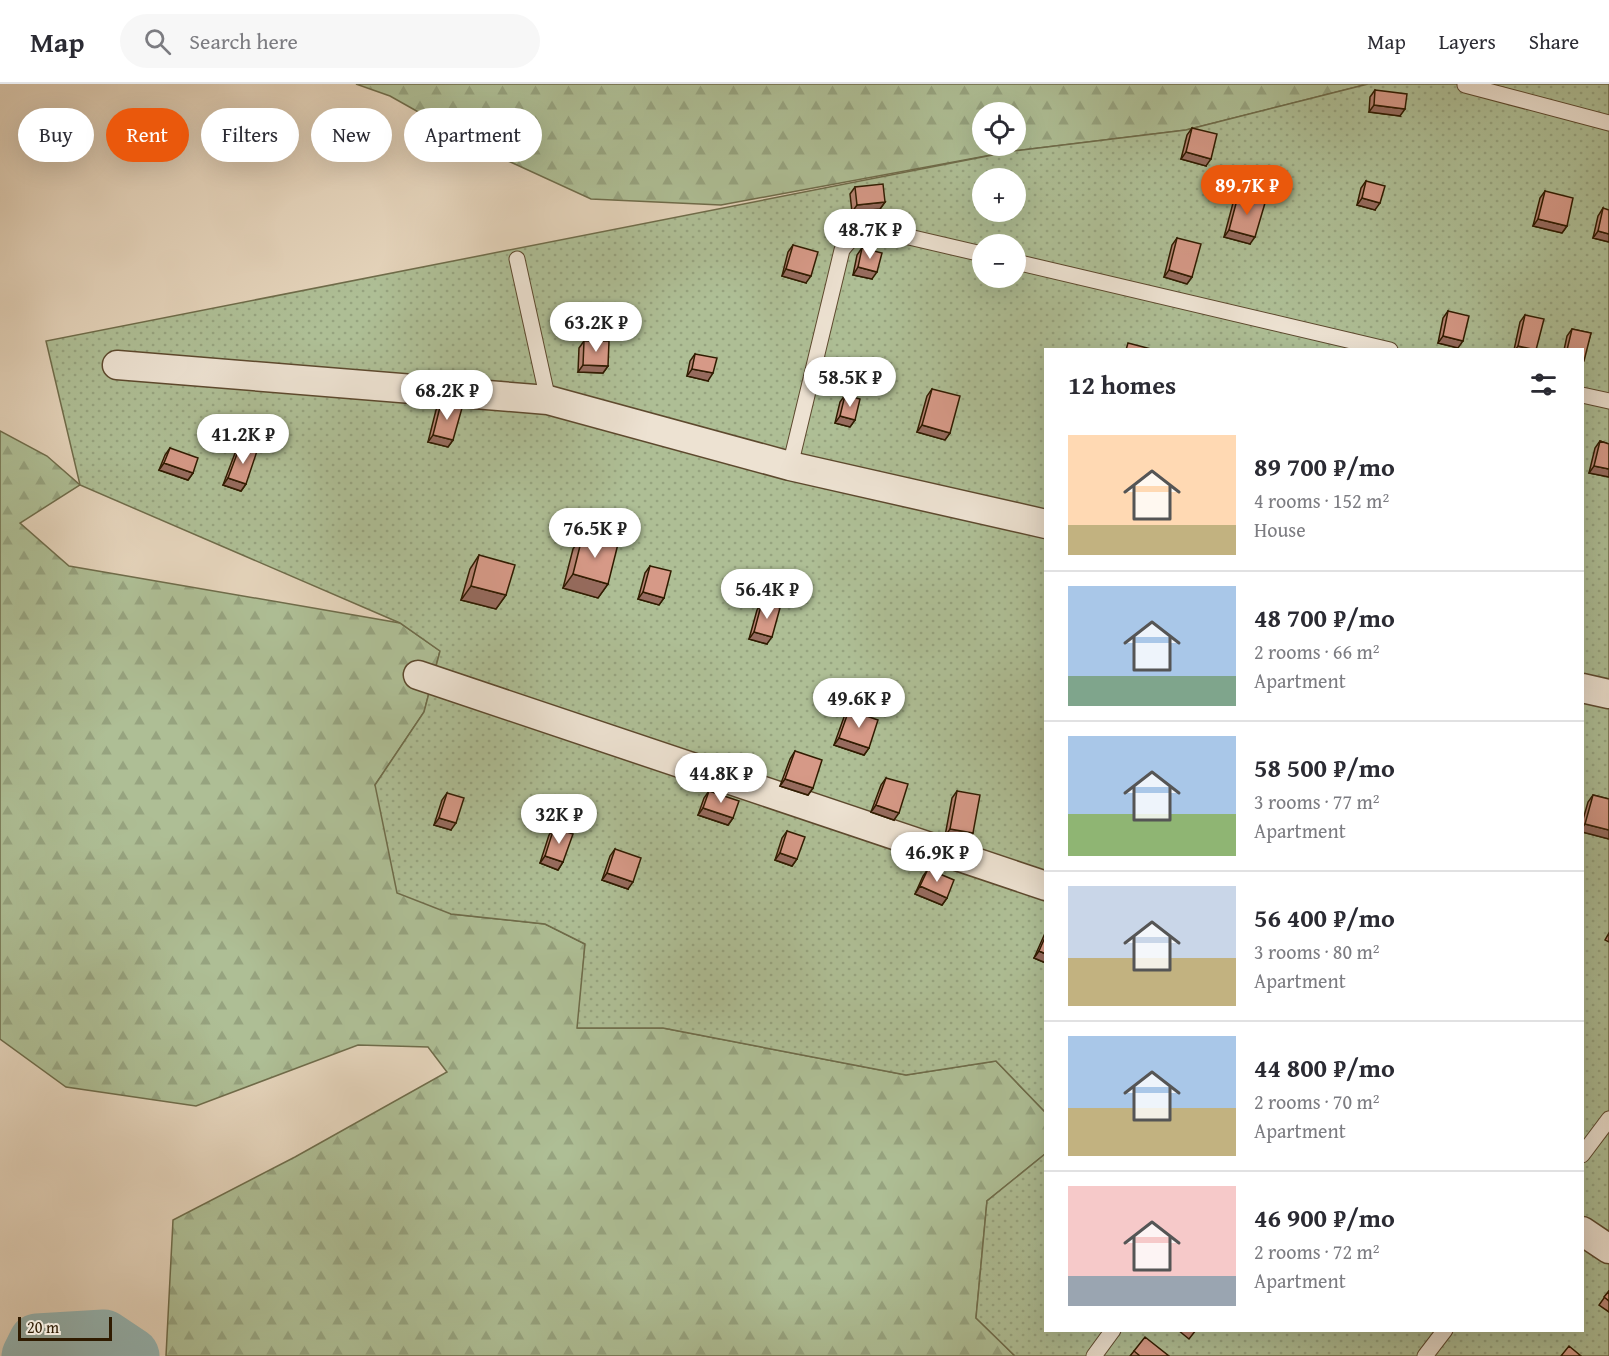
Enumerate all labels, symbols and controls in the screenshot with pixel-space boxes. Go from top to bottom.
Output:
search box [120,14,540,68]
text: Map [30,21,84,62]
icon: search [141,25,174,58]
text: Search here [189,25,298,57]
text: Map [1367,26,1406,57]
text: Layers [1439,26,1496,57]
text: Share [1529,26,1579,57]
map controls [972,102,1026,288]
button: locate [972,102,1026,156]
chip: Buy [18,108,94,162]
chip: Rent [106,108,189,162]
chip: Filters [201,108,299,162]
chip: New [311,108,392,162]
chip: Apartment [404,108,542,162]
pin: 89.7K ₽ [1192,165,1302,216]
button: + [972,168,1026,222]
text: 89.7K ₽ [1215,170,1279,199]
pin: 48.7K ₽ [815,209,925,260]
text: 48.7K ₽ [838,214,902,243]
button: − [972,234,1026,288]
pin: 63.2K ₽ [541,302,651,353]
text: 63.2K ₽ [564,307,628,336]
pin: 58.5K ₽ [795,357,905,408]
text: 58.5K ₽ [818,362,882,391]
text: 12 homes [1068,365,1176,404]
icon: filters [1527,368,1560,401]
pin: 68.2K ₽ [392,370,502,421]
text: 68.2K ₽ [415,375,479,404]
pin: 41.2K ₽ [188,414,298,465]
text: 41.2K ₽ [211,419,275,448]
text: 89 700 ₽/mo [1254,447,1395,486]
icon: home [1116,459,1188,531]
text: 4 rooms · 152 m² [1254,486,1389,515]
pin: 76.5K ₽ [540,508,650,559]
text: 76.5K ₽ [563,513,627,542]
text: House [1254,515,1306,544]
pin: 56.4K ₽ [712,569,822,620]
text: 56.4K ₽ [735,574,799,603]
text: 48 700 ₽/mo [1254,598,1395,637]
icon: home [1116,610,1188,682]
text: 2 rooms · 66 m² [1254,637,1380,666]
text: Apartment [1254,666,1346,695]
pin: 49.6K ₽ [804,678,914,729]
text: 49.6K ₽ [827,683,891,712]
text: 58 500 ₽/mo [1254,748,1395,787]
pin: 44.8K ₽ [666,753,776,804]
text: 44.8K ₽ [689,758,753,787]
icon: home [1116,760,1188,832]
text: 3 rooms · 77 m² [1254,787,1380,816]
pin: 32K ₽ [517,794,601,845]
text: 32K ₽ [535,799,583,828]
text: Apartment [1254,816,1346,845]
pin: 46.9K ₽ [882,832,992,883]
text: 46.9K ₽ [905,837,969,866]
text: 56 400 ₽/mo [1254,898,1395,937]
icon: home [1116,910,1188,982]
text: 3 rooms · 80 m² [1254,937,1380,966]
text: Apartment [1254,966,1346,995]
text: 44 800 ₽/mo [1254,1048,1395,1087]
icon: home [1116,1060,1188,1132]
text: 2 rooms · 70 m² [1254,1087,1380,1116]
text: Apartment [1254,1116,1346,1145]
text: 46 900 ₽/mo [1254,1198,1395,1237]
icon: home [1116,1210,1188,1282]
text: 2 rooms · 72 m² [1254,1237,1380,1266]
text: Apartment [1254,1266,1346,1295]
scale bar [18,1314,112,1342]
text: 20 m [27,1315,59,1339]

